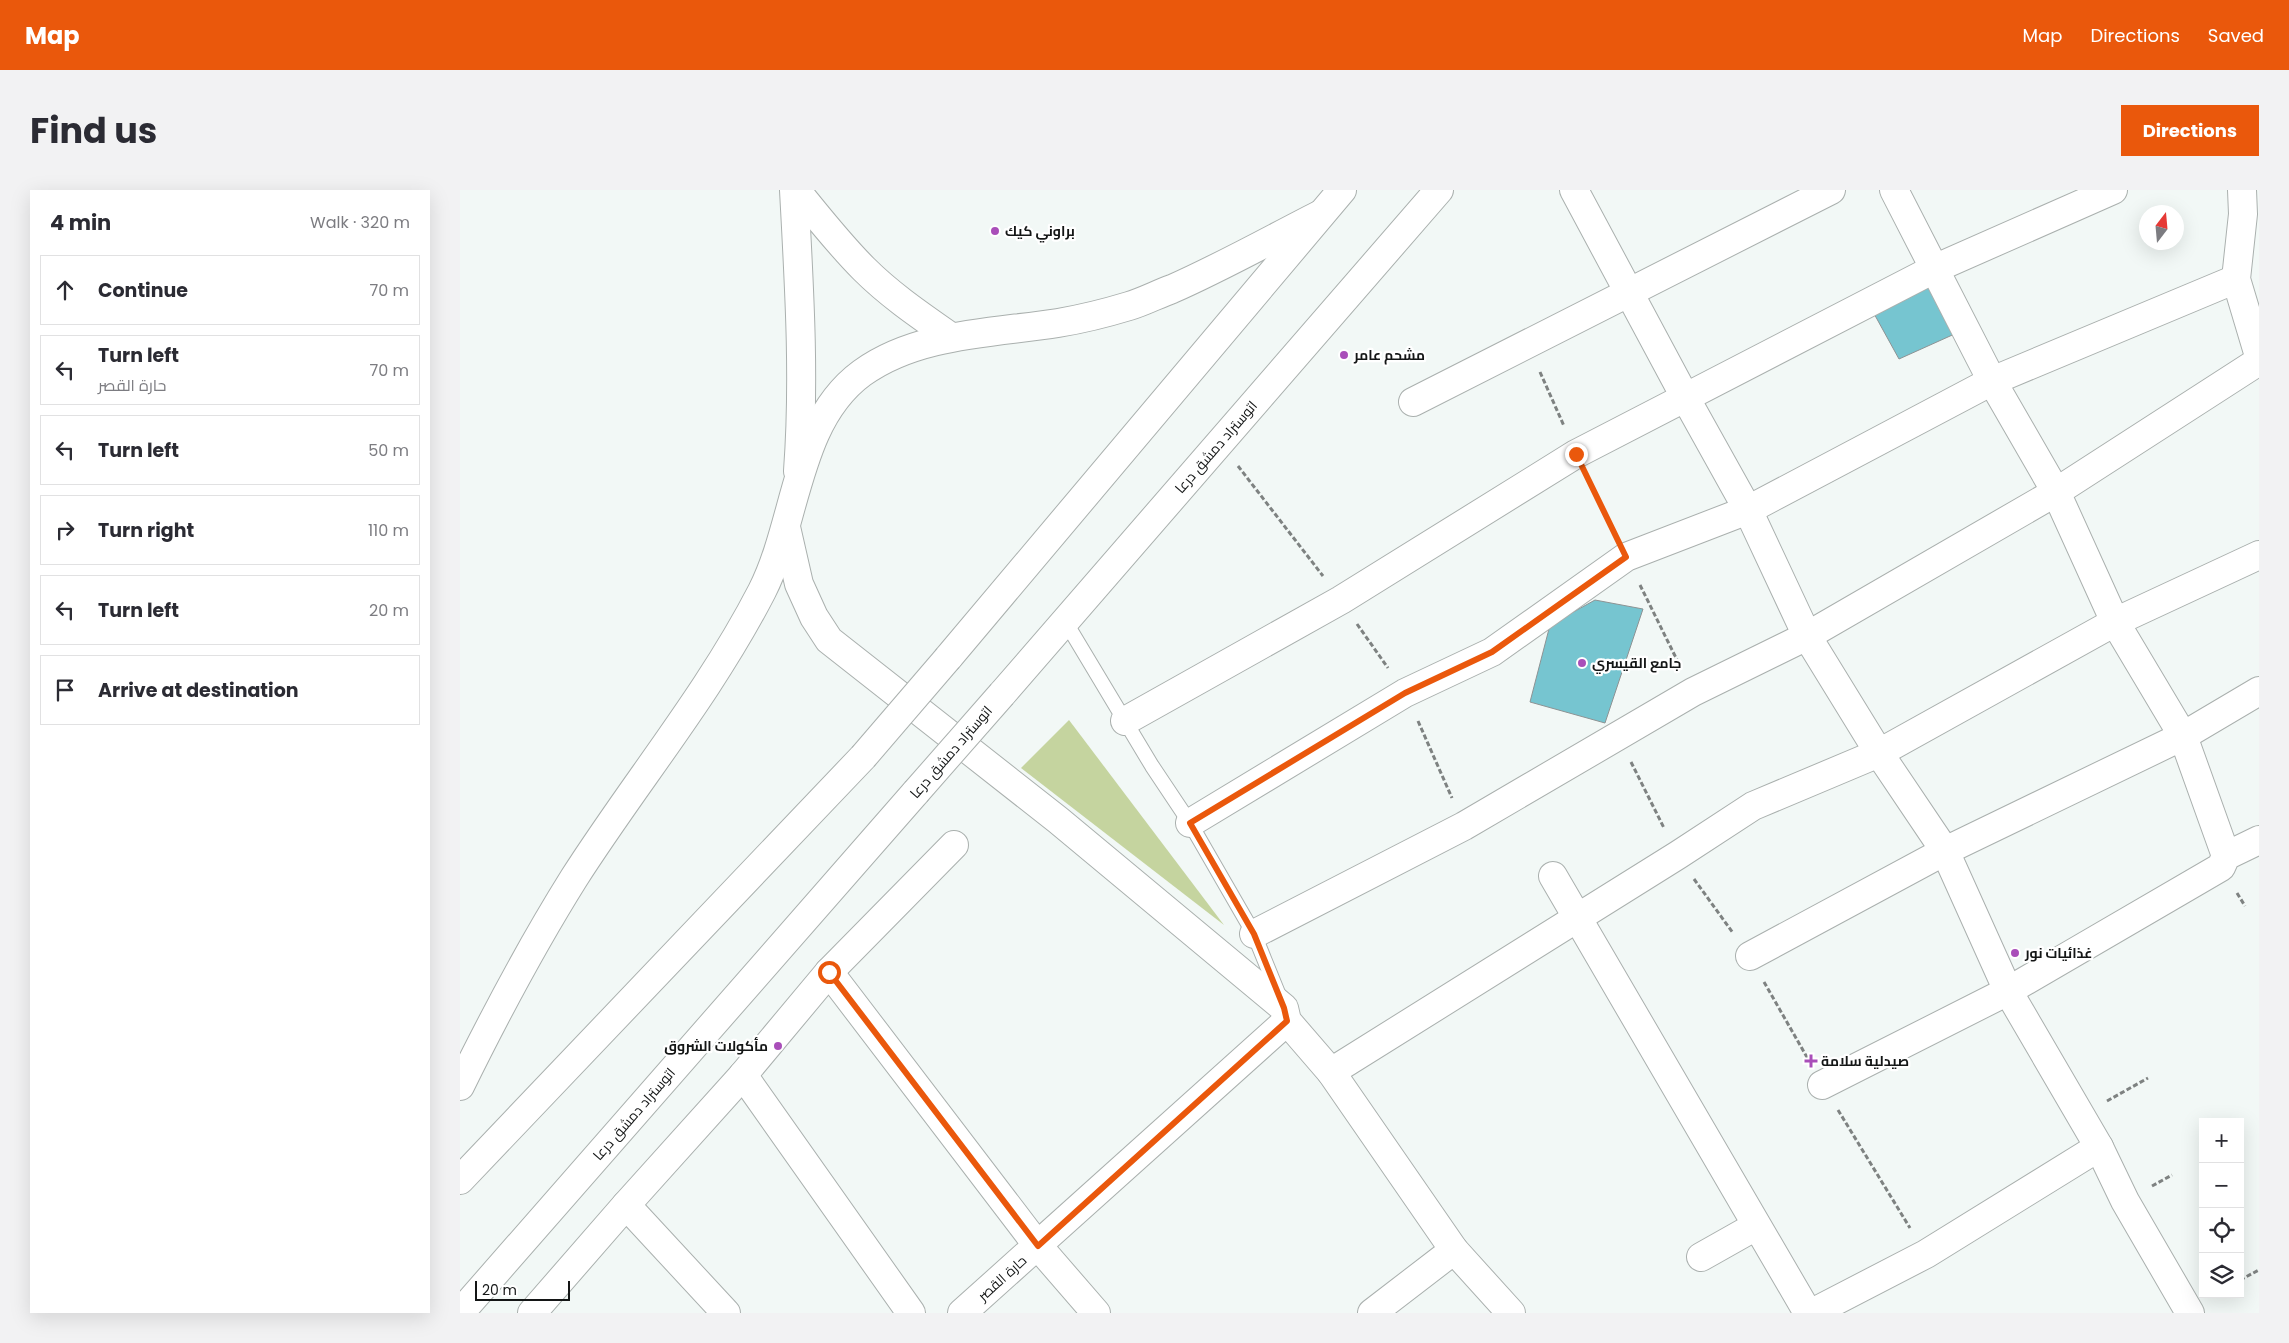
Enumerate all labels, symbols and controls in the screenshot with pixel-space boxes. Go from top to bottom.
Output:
text: Map [25,19,80,52]
text: Map [2023,23,2062,48]
text: Directions [2090,23,2180,48]
text: Saved [2208,23,2264,48]
button: Directions [2121,105,2259,156]
text: Find us [30,106,157,155]
north arrow [2139,205,2184,250]
text: 4 min [50,208,111,237]
text: Walk · 320 m [310,211,410,234]
place label: براوني كيك [1005,221,1075,243]
marker: براوني كيك [989,225,1001,237]
icon: ahead [51,276,79,304]
text: Continue [98,277,188,304]
text: 70 m [369,279,409,302]
text: Turn left [98,342,179,369]
place label: مشحم عامر [1353,345,1425,365]
marker: مشحم عامر [1338,349,1350,361]
icon: left [51,356,79,384]
text: 70 m [369,359,409,382]
text: حارة القصر [98,374,166,397]
street label: اتوستراد دمشق درعا [1170,396,1262,498]
icon: left [51,436,79,464]
text: Turn left [98,437,179,464]
text: 50 m [368,439,409,462]
route end [1565,443,1588,466]
icon: right [51,516,79,544]
text: Turn right [98,517,194,544]
text: 110 m [368,519,409,542]
icon: left [51,596,79,624]
text: Turn left [98,597,179,624]
text: 20 m [369,599,409,622]
place label: جامع القيسري [1592,653,1681,674]
marker: جامع القيسري [1576,657,1588,669]
icon: arrive [51,676,79,704]
text: Arrive at destination [98,677,299,704]
street label: اتوستراد دمشق درعا [905,701,997,803]
place label: غذائيات نور [2024,943,2092,963]
marker: غذائيات نور [2009,947,2021,959]
route start [818,961,841,984]
place label: مأكولات الشروق [664,1036,768,1056]
marker: مأكولات الشروق [772,1040,784,1052]
place label: صيدلية سلامة [1821,1051,1909,1071]
marker: صيدلية سلامة [1805,1055,1817,1067]
street label: اتوستراد دمشق درعا [588,1063,680,1165]
map controls [2199,1118,2244,1298]
button: + [2199,1118,2244,1163]
button: − [2199,1163,2244,1208]
button: locate [2199,1208,2244,1253]
street label: حارة القصر [972,1251,1031,1306]
button: layers [2199,1253,2244,1298]
scale bar [475,1278,570,1301]
text: 20 m [482,1280,517,1300]

